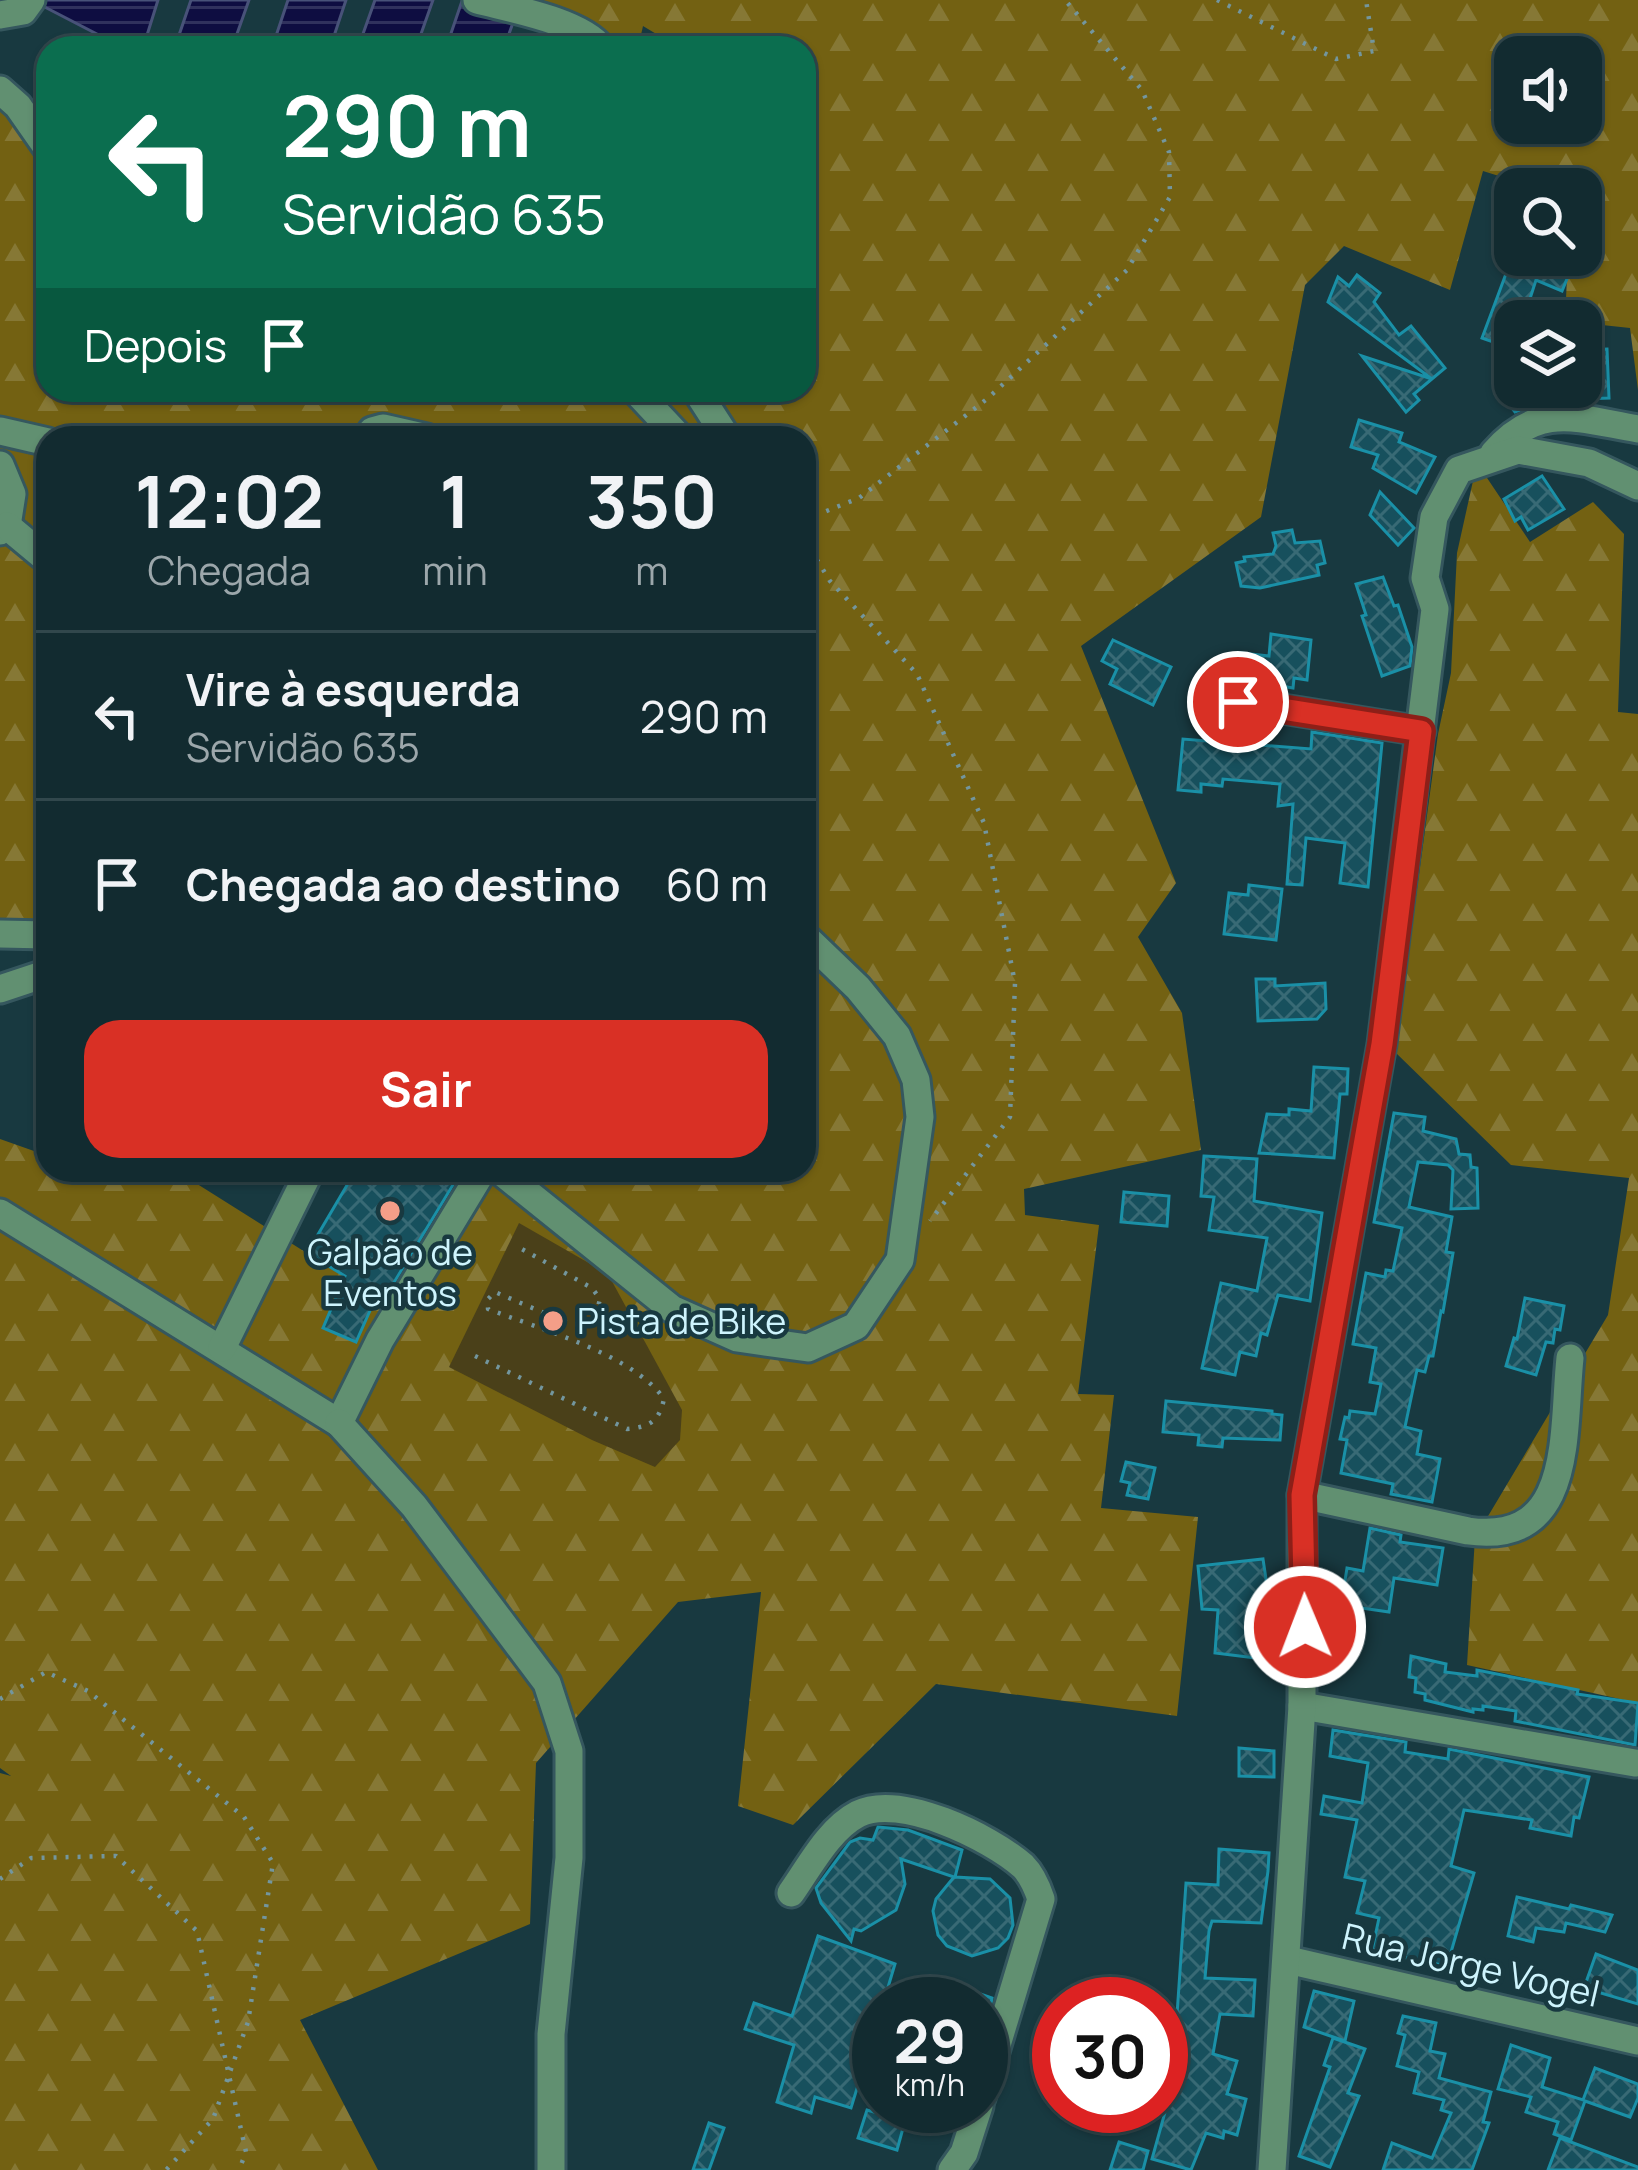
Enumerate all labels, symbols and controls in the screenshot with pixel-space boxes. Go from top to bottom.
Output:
map controls [1494,36,1602,408]
button: sound [1494,36,1602,144]
text: 290 m [282,67,532,182]
icon: left [84,84,240,240]
button: search [1494,168,1602,276]
text: Servidão 635 [282,176,606,250]
button: layers [1494,300,1602,408]
icon: arrive [251,312,317,378]
text: Depois [84,314,227,376]
text: 12:02 [134,451,324,550]
text: 1 [439,451,471,550]
text: 350 [586,451,718,550]
text: Chegada [147,543,311,597]
text: min [422,543,488,597]
text: m [635,543,668,597]
pin [1187,651,1289,753]
text: Vire à esquerda [186,658,521,720]
icon: arrive [1205,669,1271,735]
icon: left [84,683,150,749]
text: 290 m [640,685,768,747]
text: Servidão 635 [186,720,420,774]
icon: arrive [84,851,150,917]
text: Chegada ao destino [186,853,620,915]
text: 60 m [665,853,768,915]
button: Sair [84,1020,768,1158]
marker: Galpão de Eventos [377,1198,403,1224]
place label: Galpão de Eventos [307,1227,473,1317]
place label: Pista de Bike [577,1296,786,1345]
marker: Pista de Bike [540,1308,566,1334]
position arrow [1242,1564,1368,1690]
street label: Rua Jorge Vogel [1338,1911,1605,2018]
speed limit sign: 30 [1032,1977,1188,2133]
text: 29 [893,1999,967,2081]
text: km/h [895,2064,965,2105]

